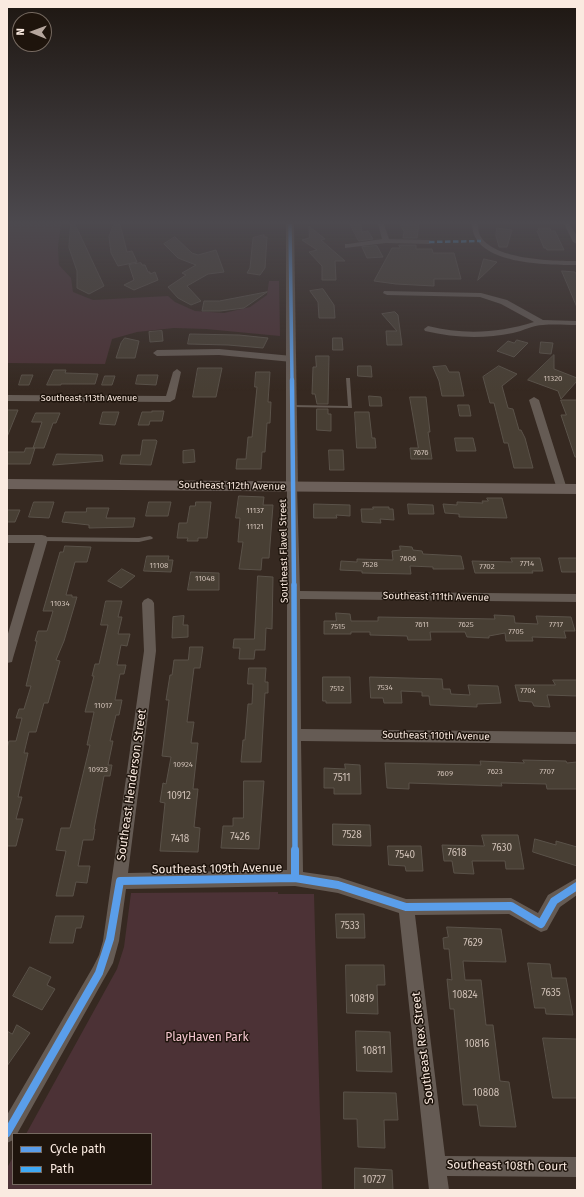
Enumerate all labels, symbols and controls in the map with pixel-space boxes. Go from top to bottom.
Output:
north arrow [12,12,52,52]
text: N [14,28,27,36]
house number: 11320 [543,374,563,384]
street label: Southeast 113th Avenue [41,393,137,403]
house number: 7676 [413,448,429,458]
street label: Southeast 112th Avenue [178,479,286,493]
street label: Southeast Flavel Street [277,499,291,603]
house number: 11137 [246,506,264,516]
house number: 11121 [246,522,264,532]
house number: 7606 [400,554,416,564]
house number: 7714 [520,559,534,569]
house number: 7528 [362,560,378,570]
house number: 11108 [149,561,169,571]
house number: 7702 [479,562,495,572]
house number: 11048 [195,574,215,584]
street label: Southeast 111th Avenue [383,590,489,604]
house number: 11034 [50,599,70,609]
house number: 7611 [415,620,429,630]
house number: 7625 [458,620,474,630]
house number: 7717 [549,620,563,630]
house number: 7515 [331,622,345,632]
house number: 7705 [508,627,524,637]
house number: 7534 [377,683,393,693]
house number: 7512 [330,684,344,694]
house number: 7704 [520,686,536,696]
house number: 11017 [94,701,112,711]
street label: Southeast Henderson Street [114,708,150,862]
street label: Southeast 110th Avenue [382,729,490,743]
house number: 10924 [173,760,193,770]
house number: 10923 [88,765,108,775]
house number: 7623 [487,767,503,777]
house number: 7707 [540,767,554,777]
house number: 7609 [437,769,453,779]
house number: 7511 [333,772,351,784]
house number: 10912 [167,790,191,802]
house number: 7528 [342,829,362,841]
house number: 7426 [230,831,250,843]
house number: 7418 [171,833,189,845]
house number: 7630 [492,842,512,854]
house number: 7618 [448,847,466,859]
house number: 7540 [395,849,415,861]
street label: Southeast 109th Avenue [152,861,282,877]
house number: 7533 [340,920,360,932]
house number: 7629 [463,937,483,949]
house number: 7635 [541,987,561,999]
house number: 10824 [452,989,478,1001]
street label: Southeast Rex Street [409,991,437,1105]
house number: 10819 [350,993,374,1005]
park label: PlayHaven Park [165,1031,249,1045]
house number: 10816 [465,1038,489,1050]
house number: 10811 [362,1045,386,1057]
house number: 10808 [473,1087,499,1099]
legend [12,1133,152,1185]
text: Cycle path [50,1142,106,1156]
street label: Southeast 108th Court [447,1158,567,1174]
text: Path [50,1162,74,1176]
house number: 10727 [362,1174,386,1186]

